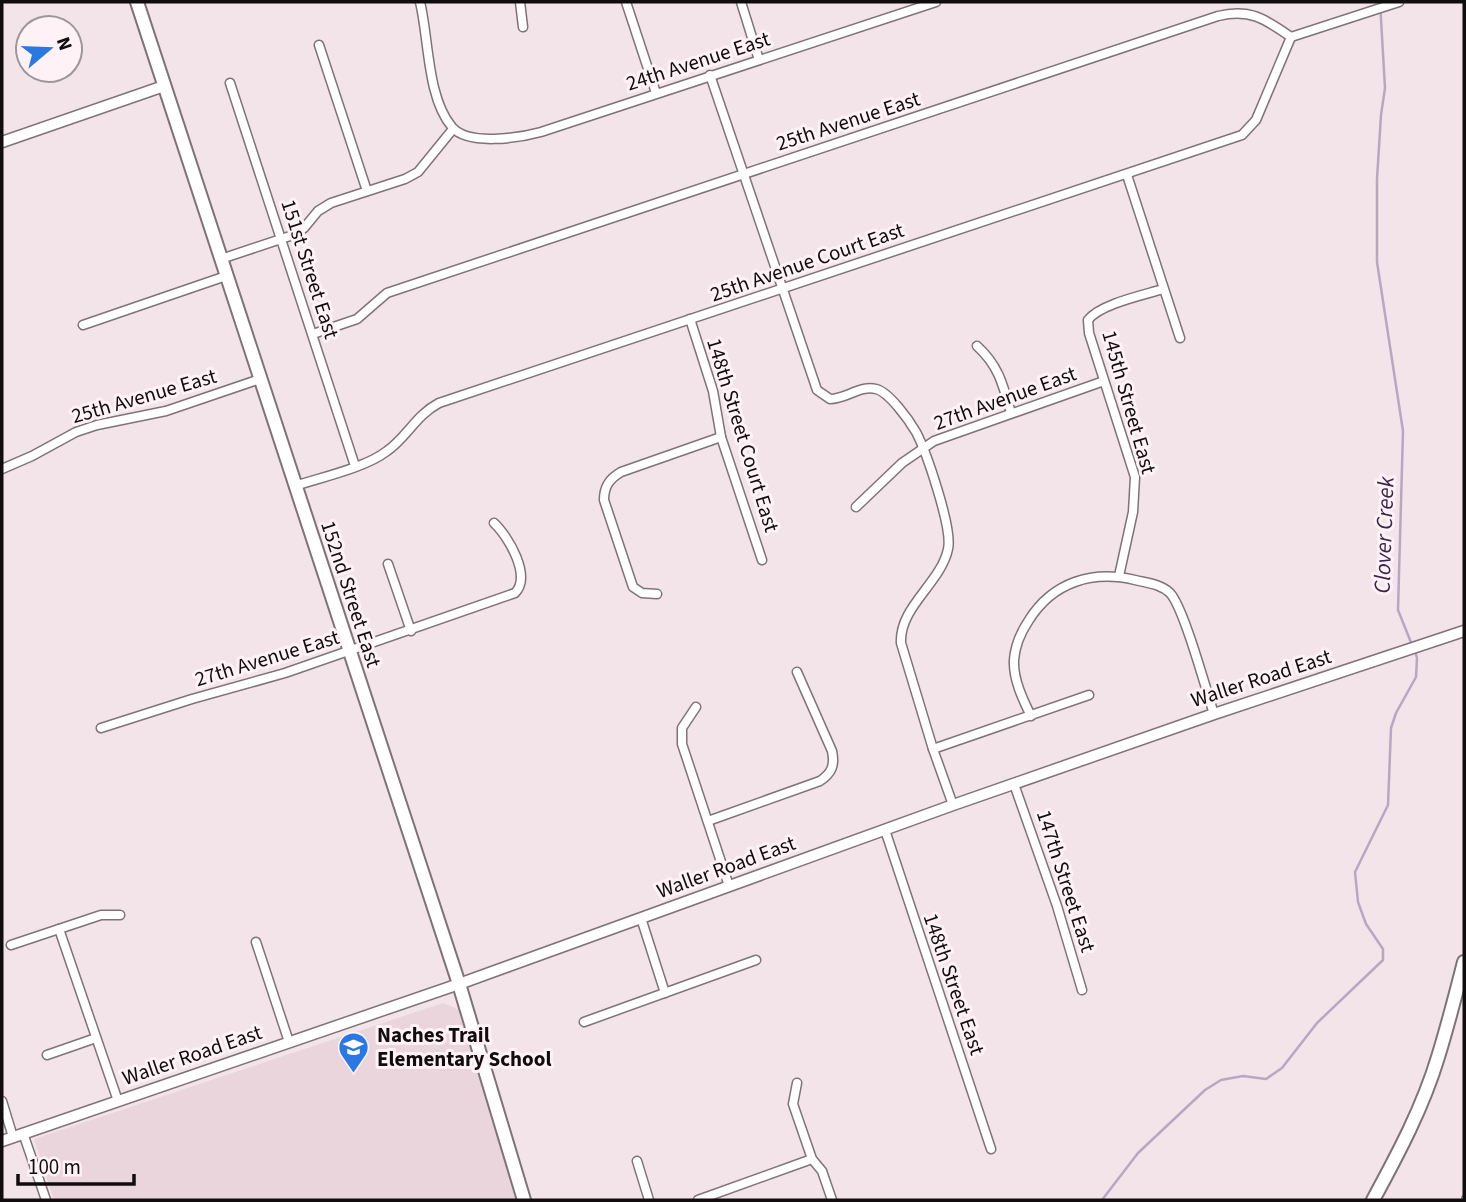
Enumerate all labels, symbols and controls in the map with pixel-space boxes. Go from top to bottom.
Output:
north arrow [14,14,84,84]
street label: 24th Avenue East [622,24,774,98]
text: N [49,34,78,54]
street label: 25th Avenue East [772,84,924,158]
street label: 151st Street East [273,195,347,343]
street label: 25th Avenue Court East [706,215,908,309]
street label: 145th Street East [1094,327,1164,477]
street label: 148th Street Court East [699,334,787,536]
street label: 27th Avenue East [930,358,1080,438]
street label: 25th Avenue East [68,361,220,431]
water label: Clover Creek [1365,475,1403,594]
street label: 152nd Street East [313,517,389,671]
street label: 27th Avenue East [191,622,343,694]
street label: Waller Road East [1187,641,1335,715]
street label: 147th Street East [1029,806,1103,956]
street label: Waller Road East [652,828,800,906]
street label: 148th Street East [916,909,992,1059]
street label: Waller Road East [118,1017,266,1093]
place label: Naches Trail Elementary School [377,1020,551,1074]
school or university icon: Naches Trail Elementary School [337,1030,371,1074]
scale bar [18,1142,133,1186]
text: 100 m [28,1152,81,1182]

